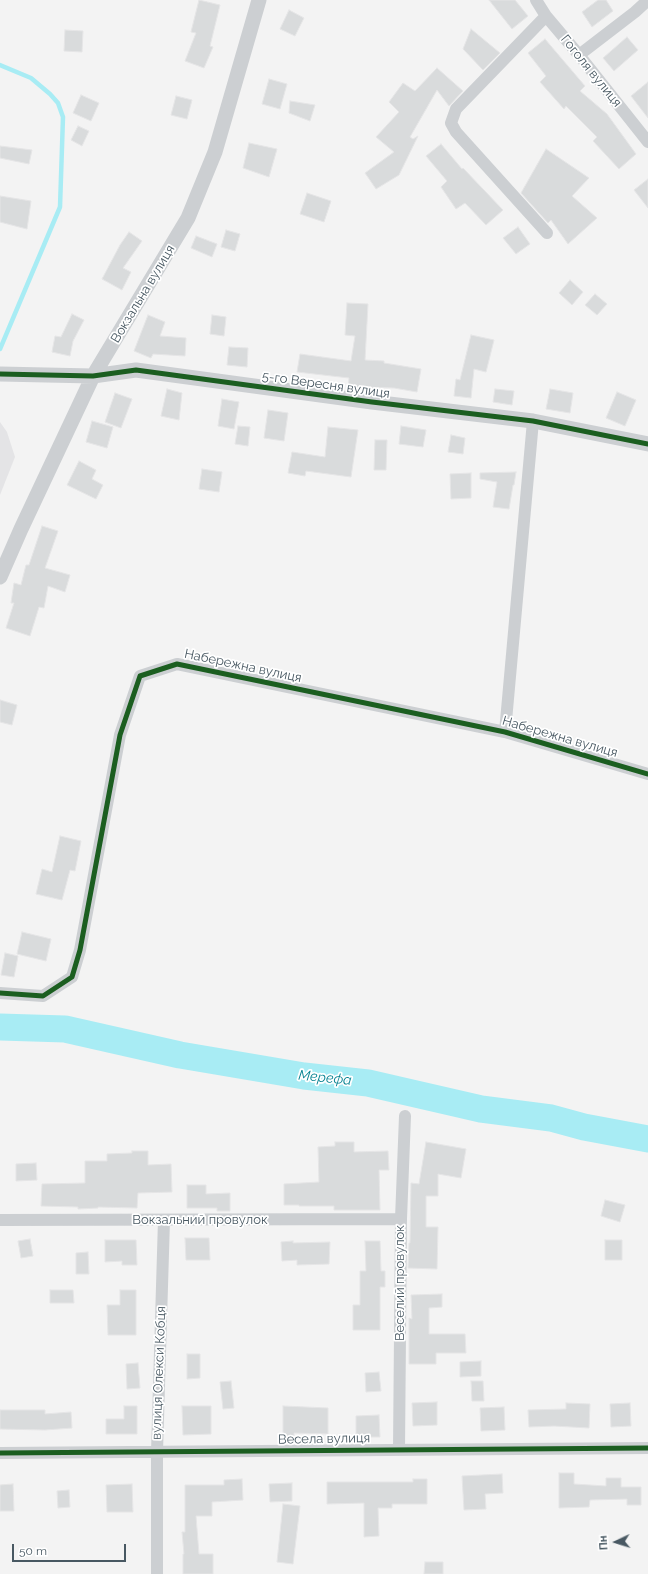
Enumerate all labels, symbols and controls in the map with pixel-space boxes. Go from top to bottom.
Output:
street label: Гоголя вулиця [557,32,625,110]
street label: Вокзальна вулиця [108,242,178,346]
street label: 5-го Вересня вулиця [261,368,391,402]
street label: Набережна вулиця [183,646,303,686]
street label: Набережна вулиця [500,713,620,761]
water label: Мерефа [298,1067,352,1089]
street label: Вокзальний провулок [132,1212,268,1228]
street label: Веселий провулок [392,1225,408,1341]
street label: вулиця Олекси Кобця [149,1306,169,1440]
street label: Весела вулиця [278,1430,370,1448]
north arrow [596,1522,636,1562]
text: Пн [597,1535,611,1551]
scale bar [14,1536,128,1562]
text: 50 m [19,1544,47,1558]

